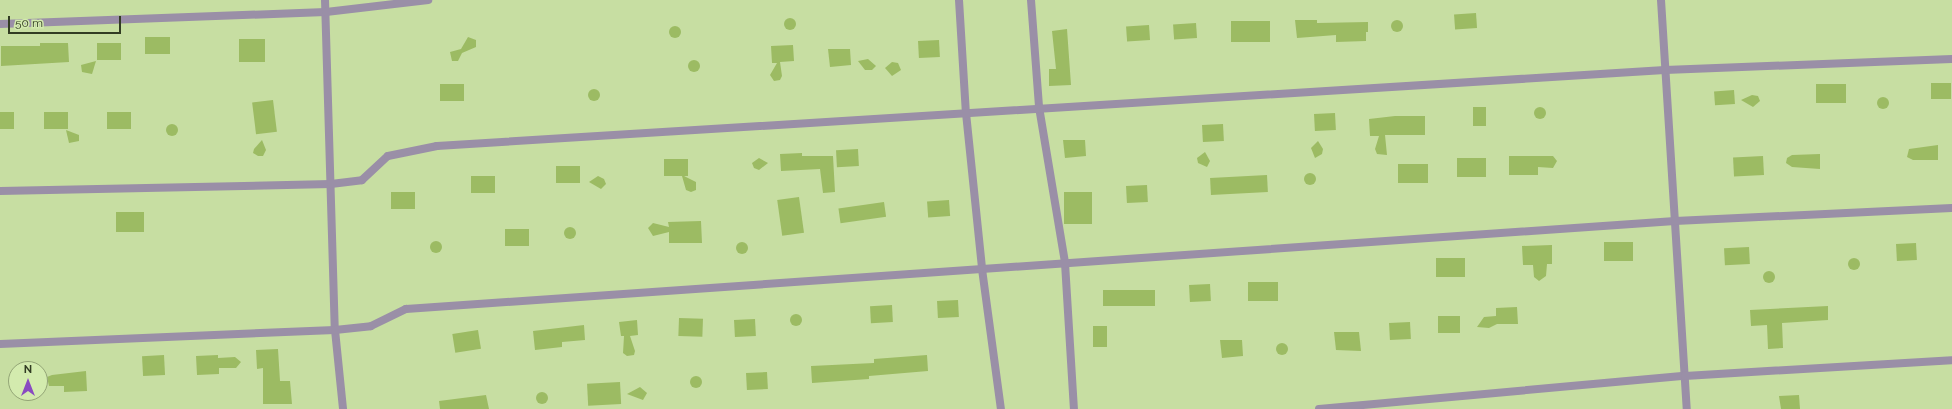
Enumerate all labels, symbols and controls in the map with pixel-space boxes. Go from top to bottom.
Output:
scale bar [10,8,123,34]
text: 50 m [15,16,43,30]
north arrow [8,361,48,401]
text: N [24,363,32,376]

